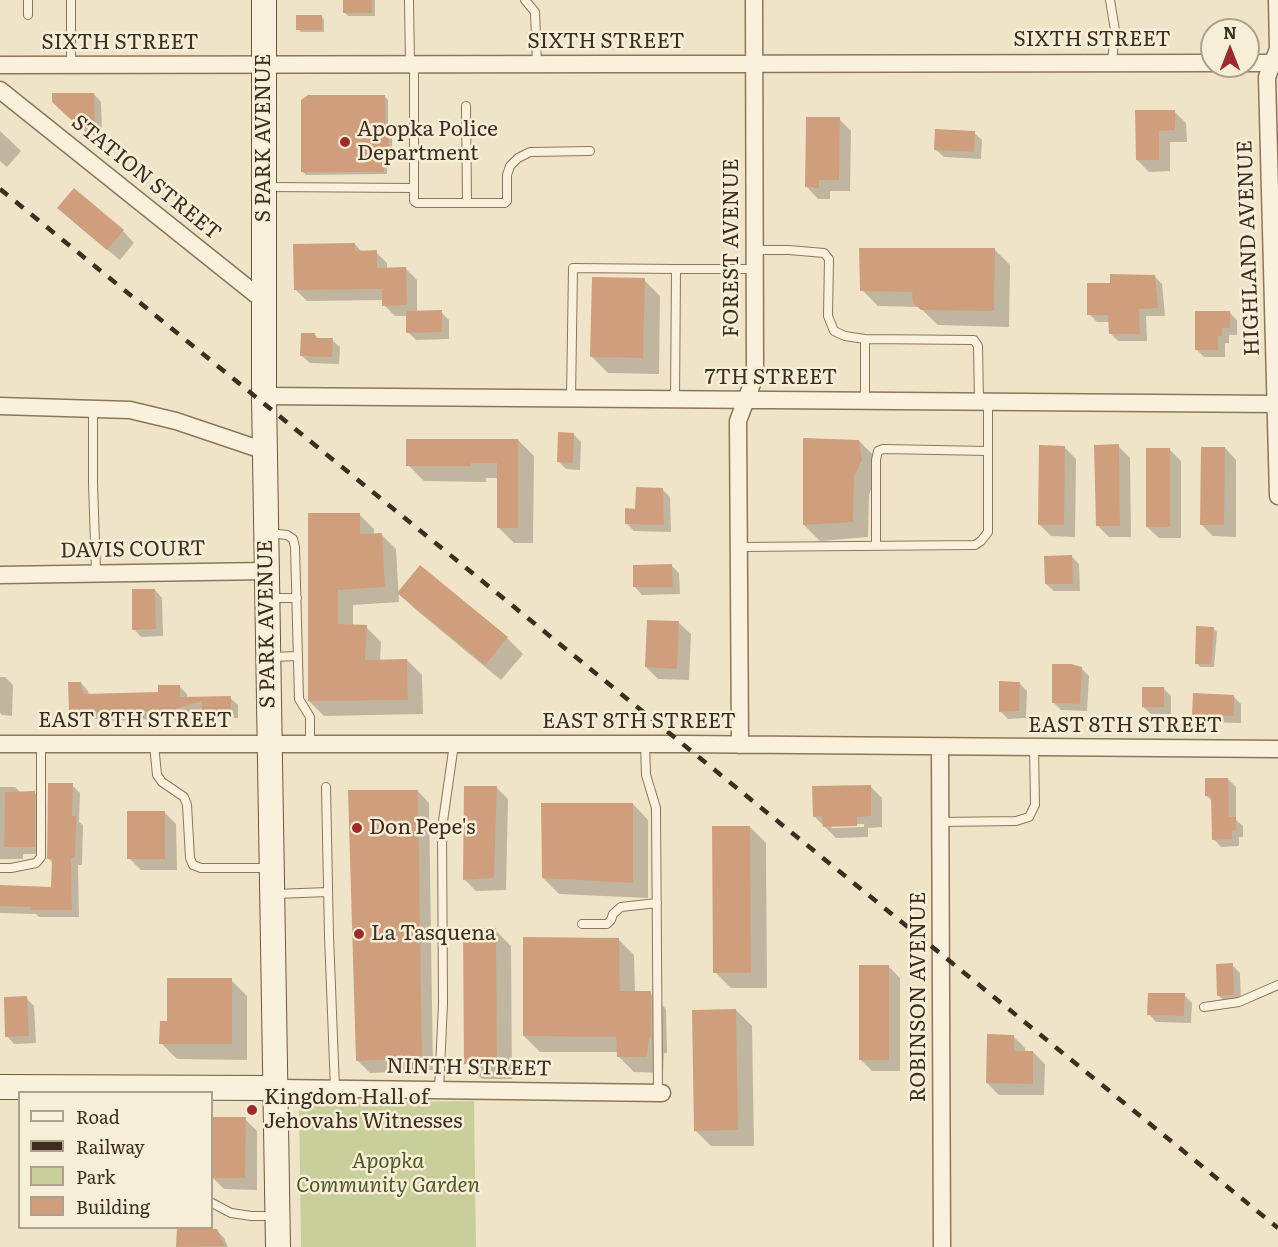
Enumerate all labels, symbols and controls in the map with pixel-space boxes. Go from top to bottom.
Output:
north arrow [1200,18,1260,78]
text: N [1223,20,1237,44]
street label: SIXTH STREET [1013,27,1171,53]
street label: SIXTH STREET [527,29,685,55]
street label: SIXTH STREET [41,30,199,56]
street label: S PARK AVENUE [251,54,277,222]
street label: STATION STREET [66,110,226,246]
place label: Apopka Police Department [357,117,498,167]
marker: Apopka Police Department [338,135,352,149]
street label: HIGHLAND AVENUE [1233,140,1265,356]
street label: FOREST AVENUE [719,158,745,338]
street label: 7TH STREET [705,365,837,391]
street label: DAVIS COURT [60,536,206,564]
street label: S PARK AVENUE [253,539,281,709]
street label: EAST 8TH STREET [38,708,232,734]
street label: EAST 8TH STREET [542,709,736,735]
street label: EAST 8TH STREET [1028,713,1222,739]
place label: Don Pepe's [369,815,476,841]
marker: Don Pepe's [350,821,364,835]
street label: ROBINSON AVENUE [906,892,932,1102]
place label: La Tasquena [371,921,496,947]
marker: La Tasquena [352,927,366,941]
street label: NINTH STREET [386,1054,552,1082]
place label: Kingdom Hall of Jehovahs Witnesses [264,1085,462,1135]
legend [18,1091,213,1229]
text: Road [76,1103,120,1130]
marker: Kingdom Hall of Jehovahs Witnesses [245,1103,259,1117]
text: Railway [76,1133,145,1160]
park label: Apopka Community Garden [296,1149,480,1199]
text: Park [76,1163,115,1190]
text: Building [76,1193,150,1220]

